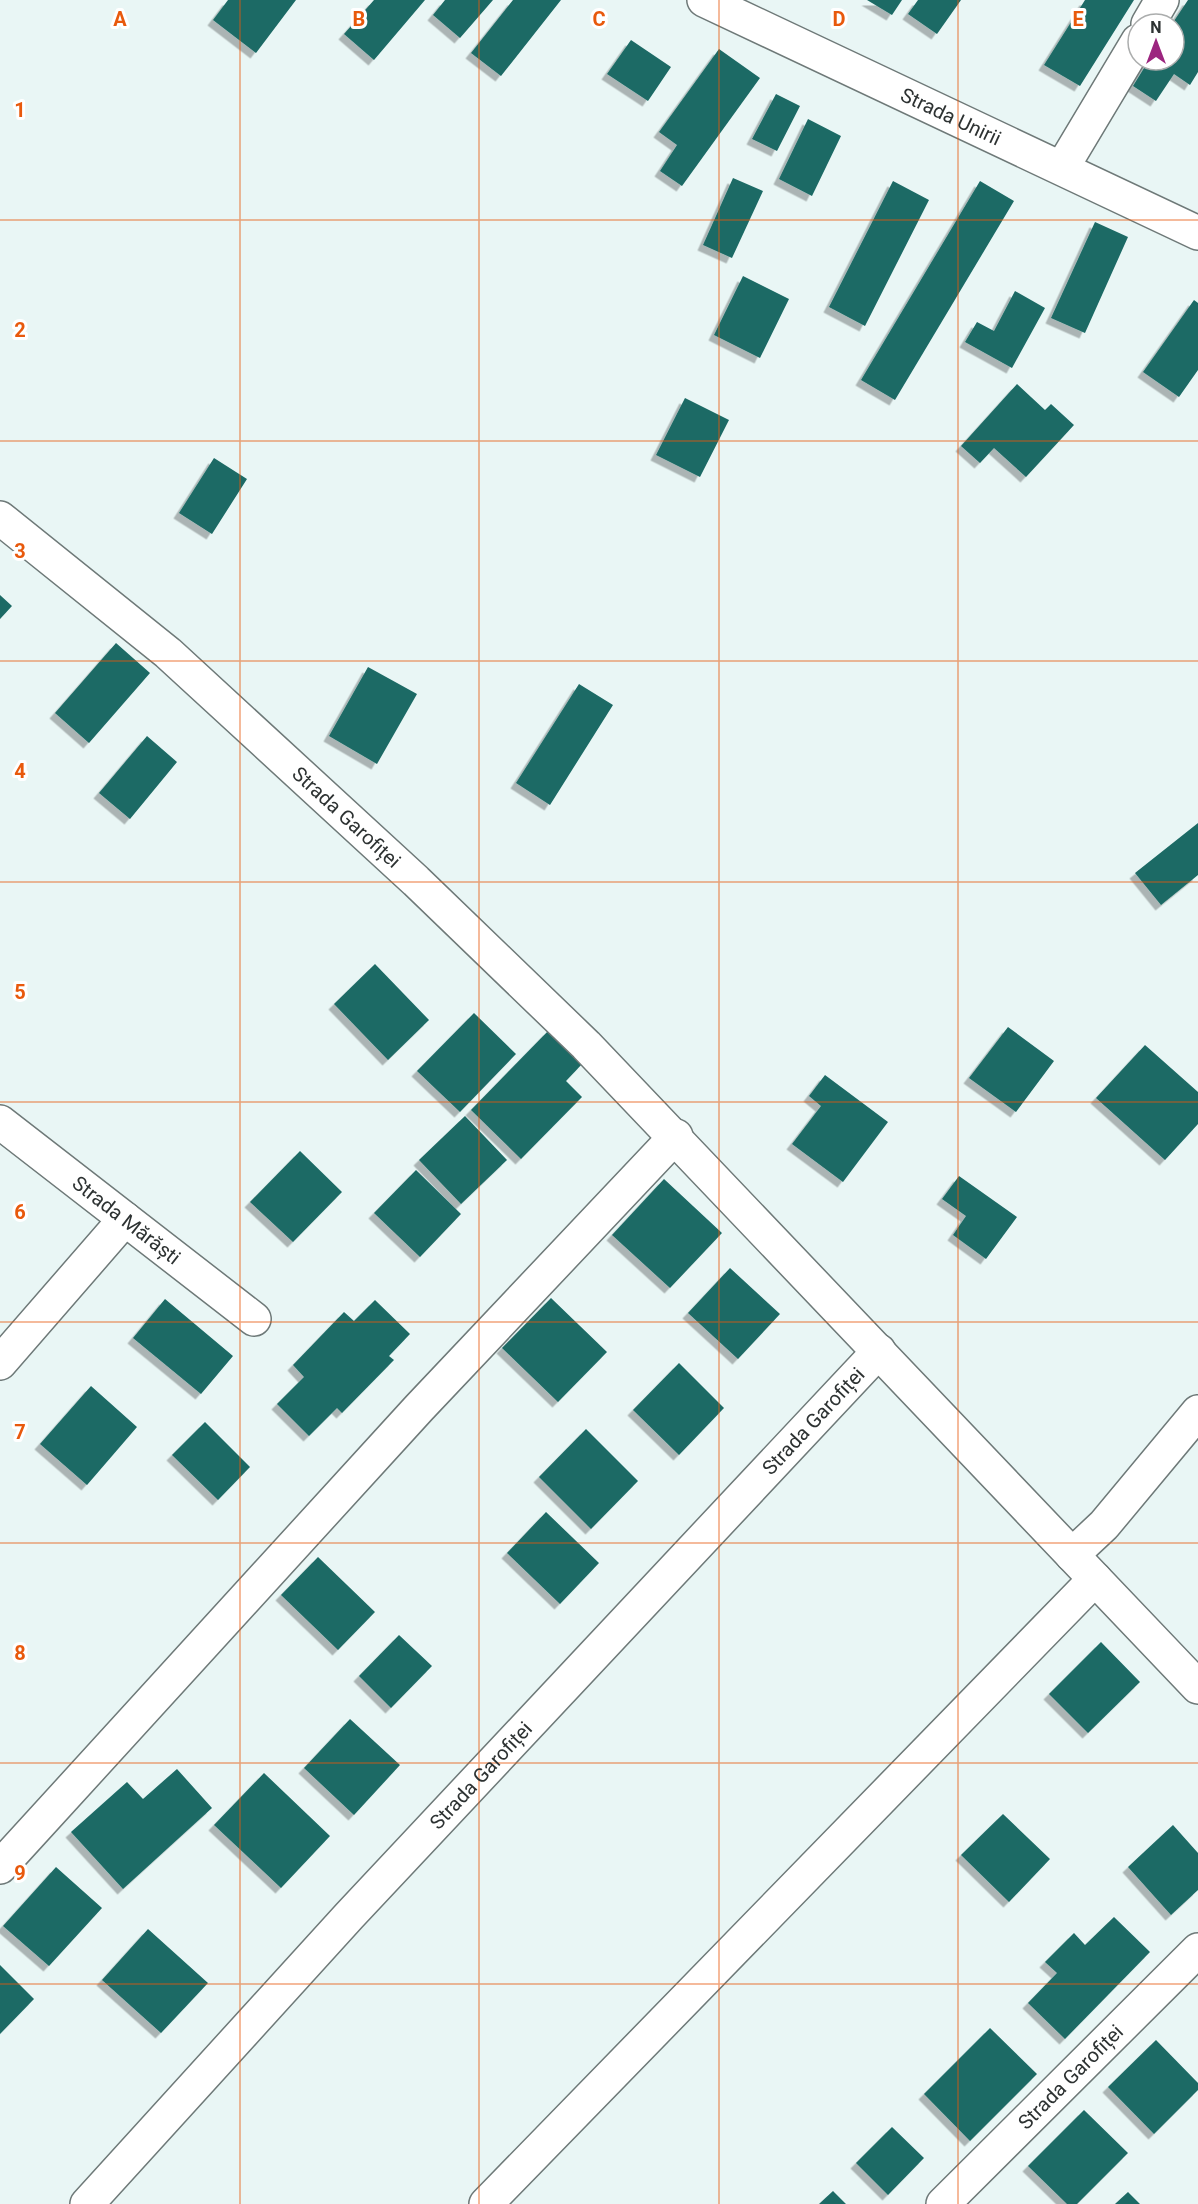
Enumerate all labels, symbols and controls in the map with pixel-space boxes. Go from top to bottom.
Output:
text: A [113,7,127,31]
text: B [353,7,365,31]
text: C [592,7,606,31]
text: D [833,7,846,31]
text: E [1072,7,1084,31]
north arrow [1126,12,1186,72]
text: N [1150,18,1162,37]
street label: Strada Unirii [897,83,1005,150]
text: 1 [14,98,26,122]
text: 2 [14,318,26,342]
text: 3 [14,539,26,563]
text: 4 [14,759,26,783]
street label: Strada Garofiței [287,761,406,873]
text: 5 [14,980,26,1004]
street label: Strada Mărăști [68,1171,185,1269]
text: 6 [14,1200,26,1224]
street label: Strada Garofiței [757,1362,869,1480]
text: 7 [14,1420,26,1444]
text: 8 [14,1641,26,1665]
street label: Strada Garofiței [425,1717,537,1834]
text: 9 [14,1861,26,1885]
street label: Strada Garofiței [1013,2020,1128,2134]

